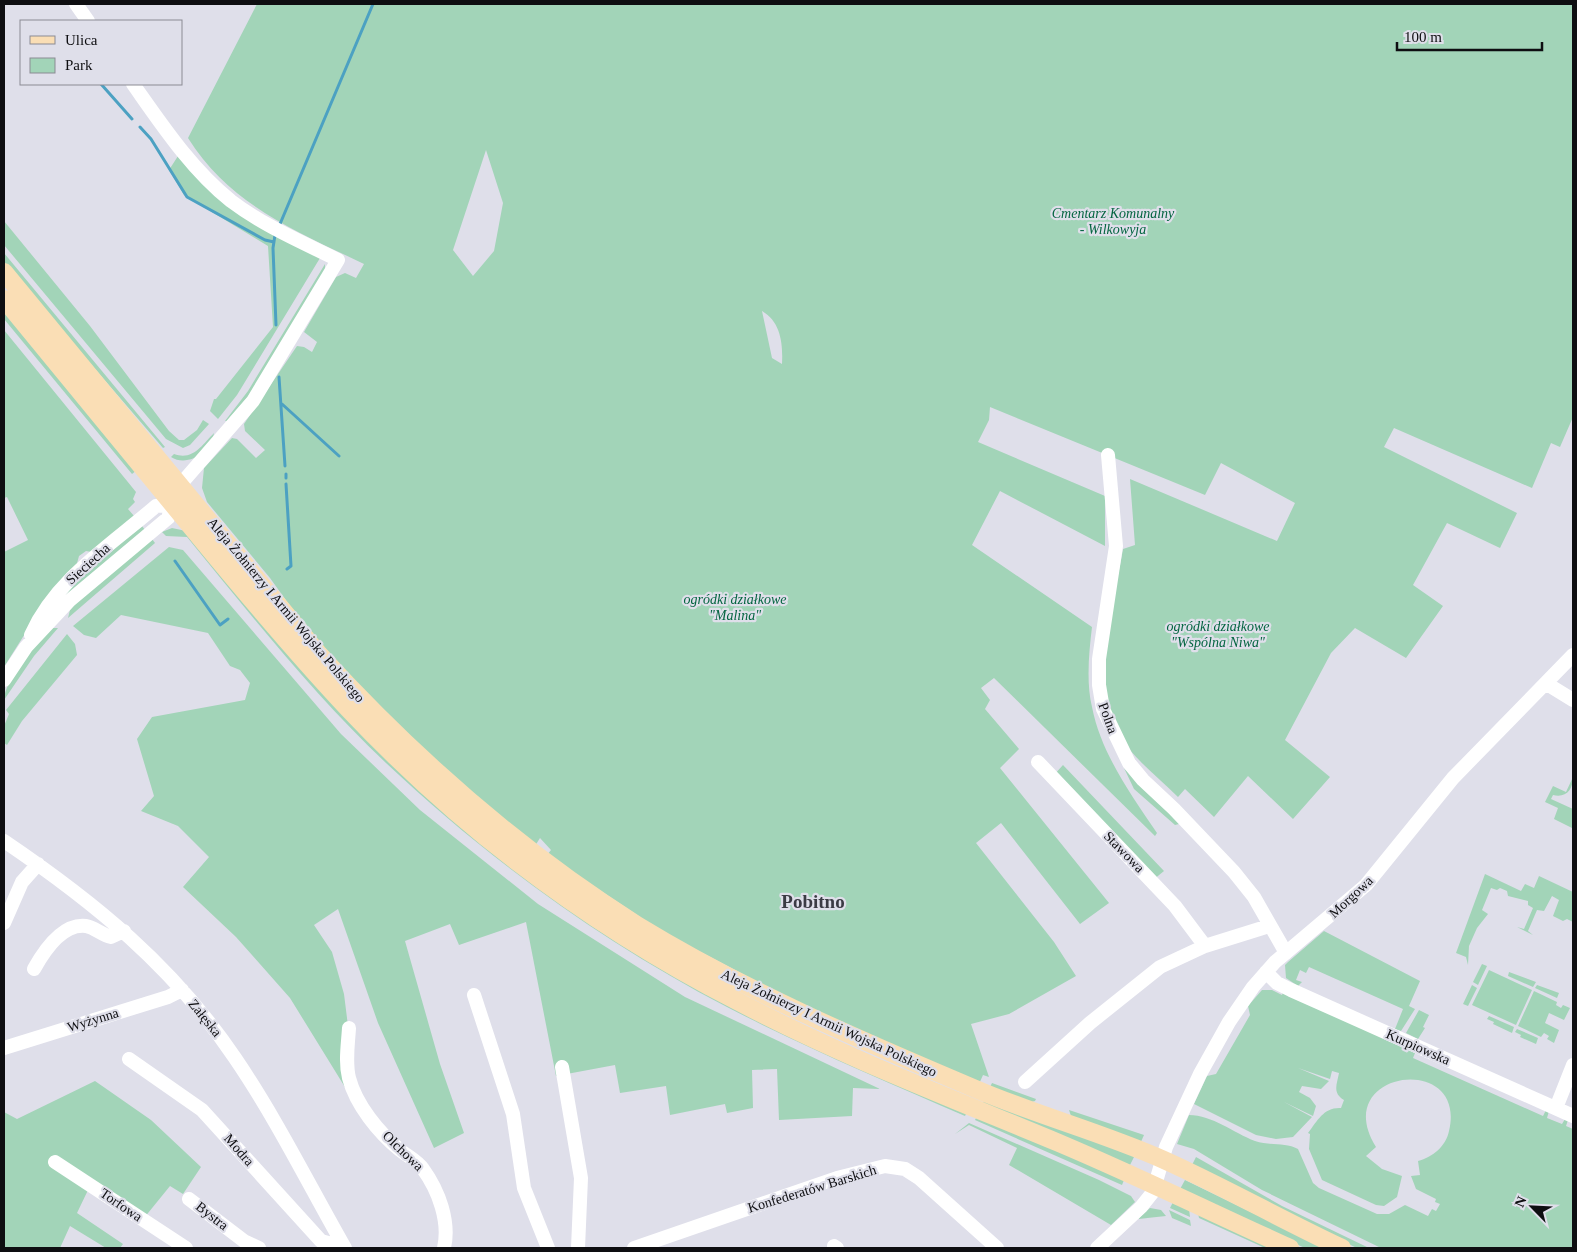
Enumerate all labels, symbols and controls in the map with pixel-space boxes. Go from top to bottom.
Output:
legend [20,20,182,85]
scale bar [1397,20,1542,52]
text: 100 m [1404,29,1442,45]
text: Ulica [65,32,98,48]
text: Park [65,57,93,73]
park label: Cmentarz Komunalny - Wilkowyja [1052,206,1175,237]
street label: Aleja Żołnierzy I Armii Wojska Polskiego [204,515,368,705]
street label: Sieciecha [63,540,114,588]
park label: ogródki działkowe "Malina" [683,592,787,623]
park label: ogródki działkowe "Wspólna Niwa" [1166,619,1270,650]
street label: Polna [1095,700,1121,736]
street label: Stawowa [1101,828,1148,876]
street label: Morgowa [1326,873,1377,921]
district label: Pobitno [781,891,845,912]
street label: Aleja Żołnierzy I Armii Wojska Polskiego [719,966,939,1080]
street label: Załęska [185,996,225,1040]
street label: Wyżynna [66,1005,121,1035]
street label: Kurpiowska [1384,1026,1453,1068]
street label: Olchowa [380,1128,427,1174]
street label: Modra [221,1131,257,1170]
street label: Konfederatów Barskich [746,1162,878,1216]
north arrow [1507,1182,1557,1232]
street label: Torfowa [97,1186,145,1225]
text: N [1512,1194,1529,1210]
street label: Bystra [193,1199,232,1234]

